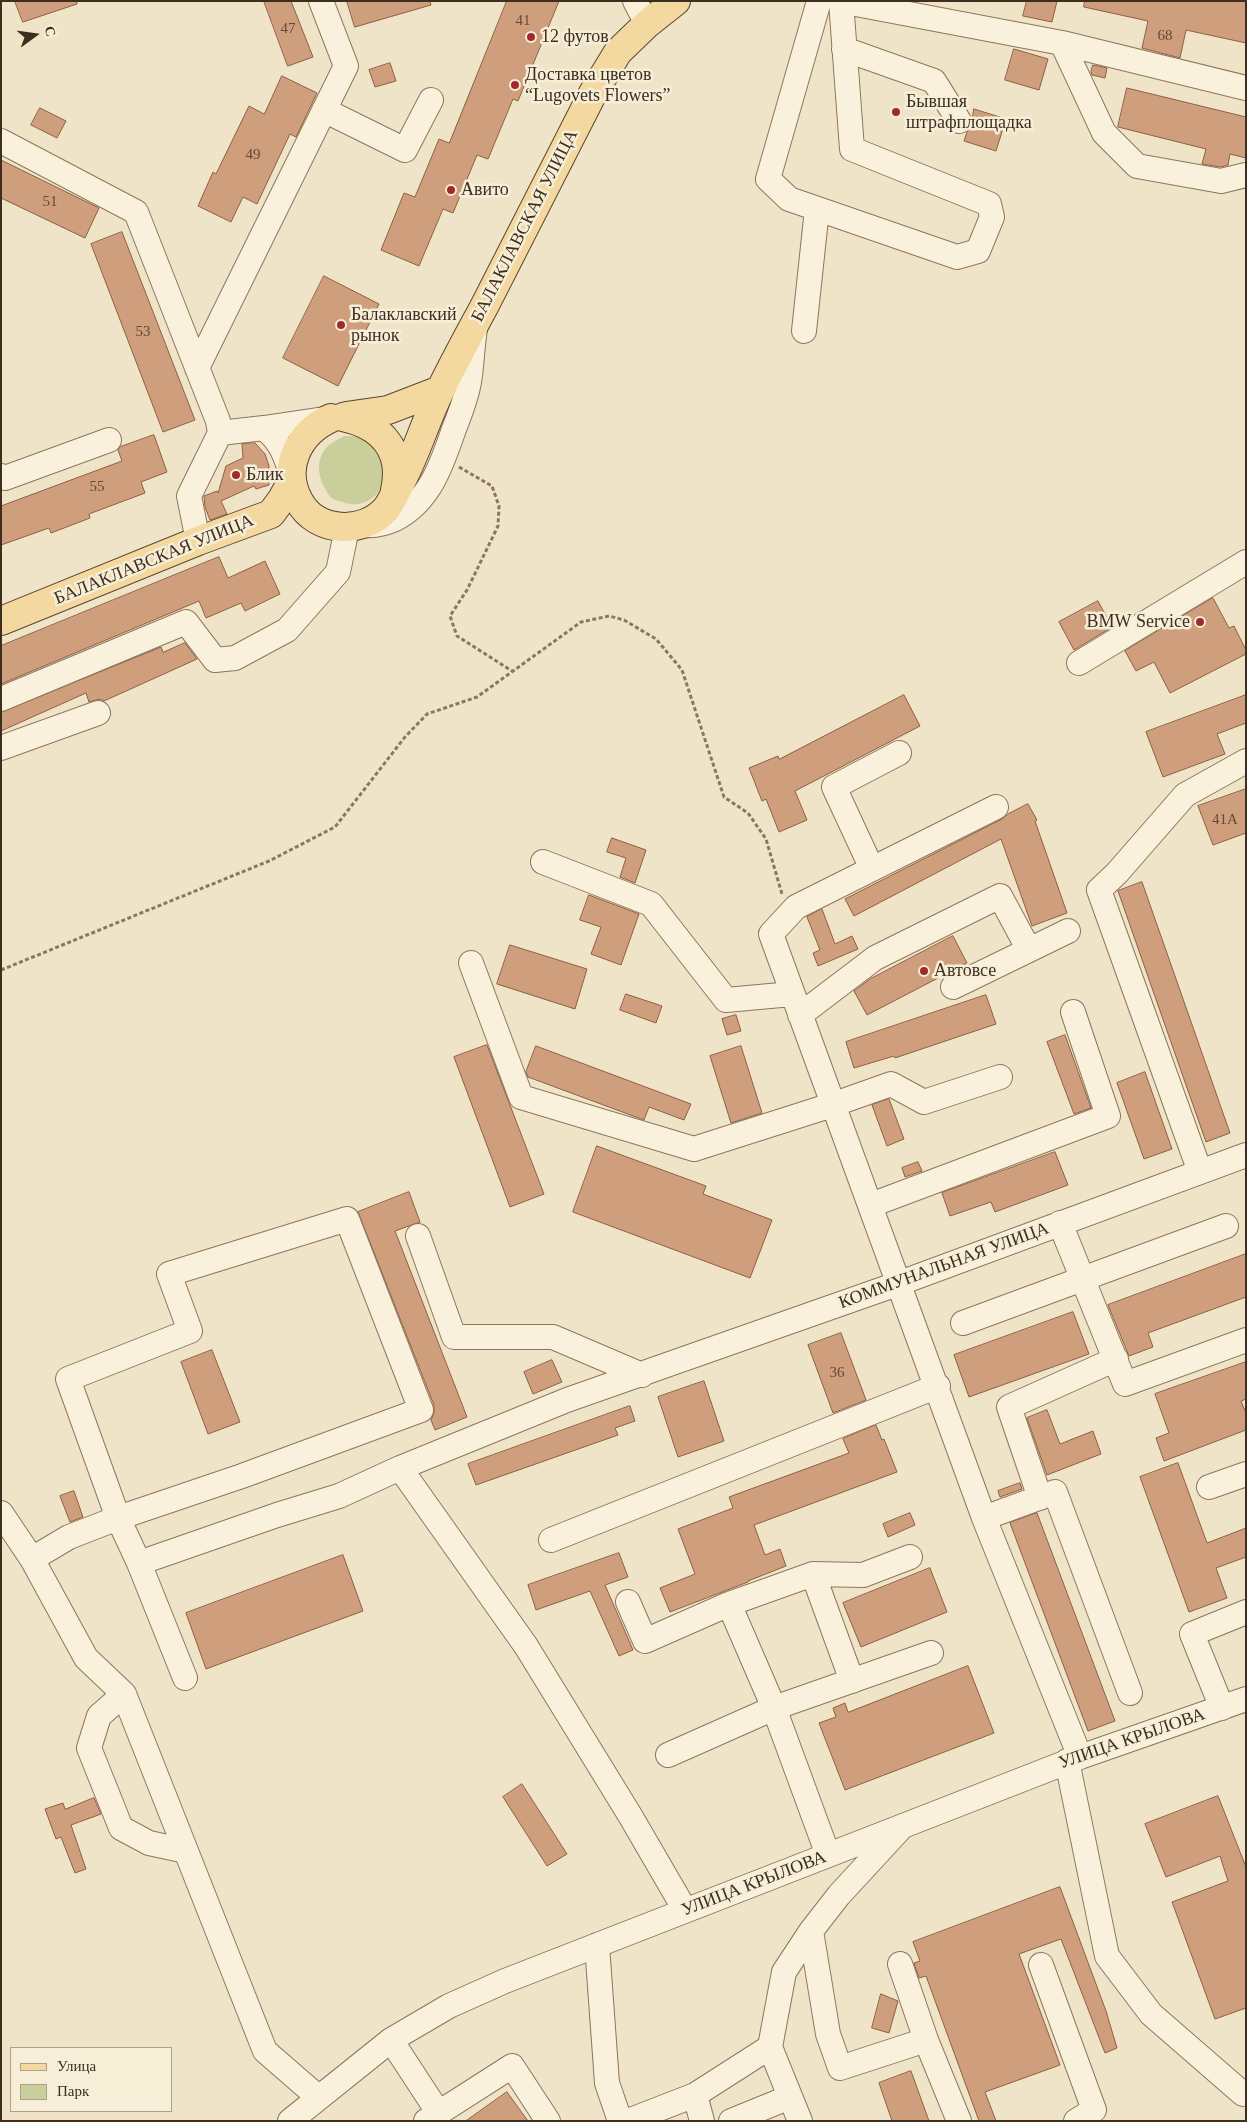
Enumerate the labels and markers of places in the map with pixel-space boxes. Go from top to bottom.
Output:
place label: 12 футов [541,26,609,48]
marker: 12 футов [525,31,537,43]
place label: Доставка цветов “Lugovets Flowers” [525,64,670,106]
marker: Доставка цветов “Lugovets Flowers” [509,79,521,91]
place label: Бывшая штрафплощадка [906,91,1032,134]
marker: Бывшая штрафплощадка [890,106,902,118]
place label: Авито [461,179,509,201]
marker: Авито [445,184,457,196]
place label: Балаклавский рынок [351,304,457,346]
marker: Балаклавский рынок [335,319,347,331]
place label: Блик [246,464,283,486]
marker: Блик [230,469,242,481]
place label: BMW Service [1087,611,1190,633]
marker: BMW Service [1194,616,1206,628]
place label: Автовсе [934,960,996,982]
marker: Автовсе [918,965,930,977]

